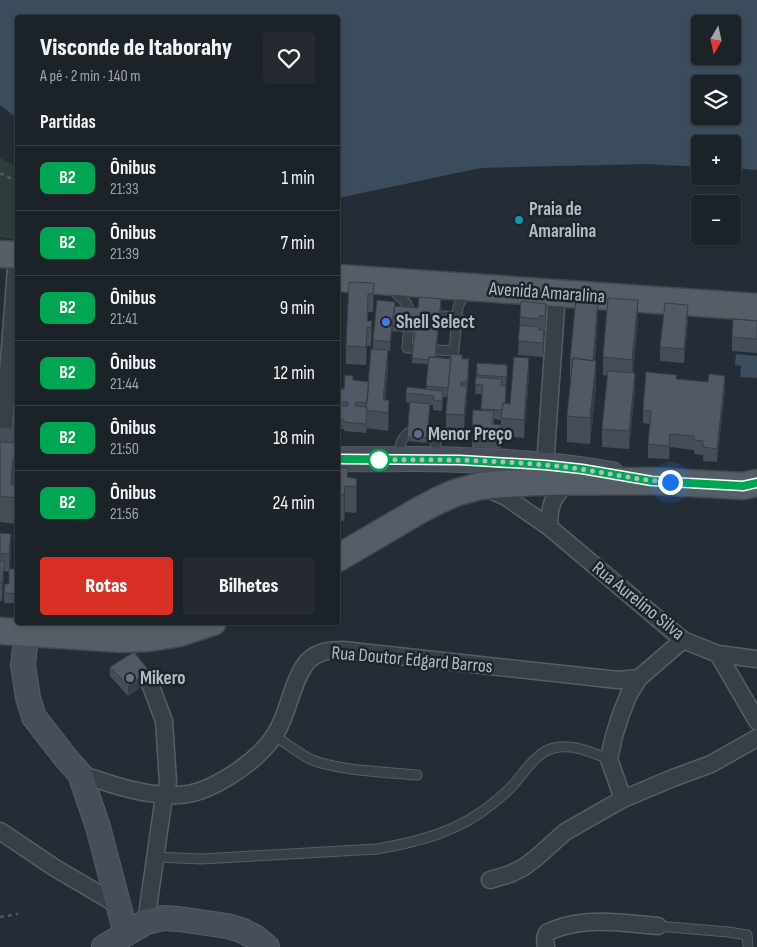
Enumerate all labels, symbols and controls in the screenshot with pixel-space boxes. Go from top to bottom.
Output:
north arrow [691,15,741,65]
map controls [691,15,741,245]
button: heart [263,32,315,84]
text: Visconde de Itaborahy [40,33,232,62]
text: A pé · 2 min · 140 m [40,67,140,86]
button: layers [691,75,741,125]
text: Partidas [40,111,96,134]
button: + [691,135,741,185]
text: Ônibus [110,157,156,180]
text: B2 [59,167,76,188]
text: 1 min [281,167,315,190]
text: 21:33 [110,180,139,199]
button: − [691,195,741,245]
place label: Praia de Amaralina [528,198,596,243]
marker: Praia de Amaralina [513,214,525,226]
text: Ônibus [110,222,156,245]
text: B2 [59,232,76,253]
text: 7 min [281,232,315,255]
text: 21:39 [110,245,139,264]
street label: Avenida Amaralina [487,277,606,309]
text: Ônibus [110,287,156,310]
text: B2 [59,297,76,318]
text: 9 min [280,297,315,320]
text: 21:41 [110,310,138,329]
place label: Shell Select [396,311,475,334]
marker: Shell Select [380,316,392,328]
text: Ônibus [110,352,156,375]
text: B2 [59,362,76,383]
text: 12 min [273,362,315,385]
text: 21:44 [110,375,139,394]
text: Ônibus [110,417,156,440]
place label: Menor Preço [428,423,512,446]
text: B2 [59,427,76,448]
text: 18 min [273,427,315,450]
marker: Menor Preço [412,428,424,440]
text: 21:50 [110,440,139,459]
unlabelled marker [368,449,390,471]
your location [658,470,683,495]
text: Ônibus [110,482,156,505]
text: B2 [59,492,76,513]
text: 24 min [272,492,315,515]
text: 21:56 [110,505,139,524]
button: Rotas [40,557,173,615]
button: Bilhetes [183,557,315,615]
street label: Rua Aurelino Silva [587,557,689,645]
street label: Rua Doutor Edgard Barros [330,641,494,679]
place label: Mikero [140,667,186,690]
marker: Mikero [124,672,136,684]

